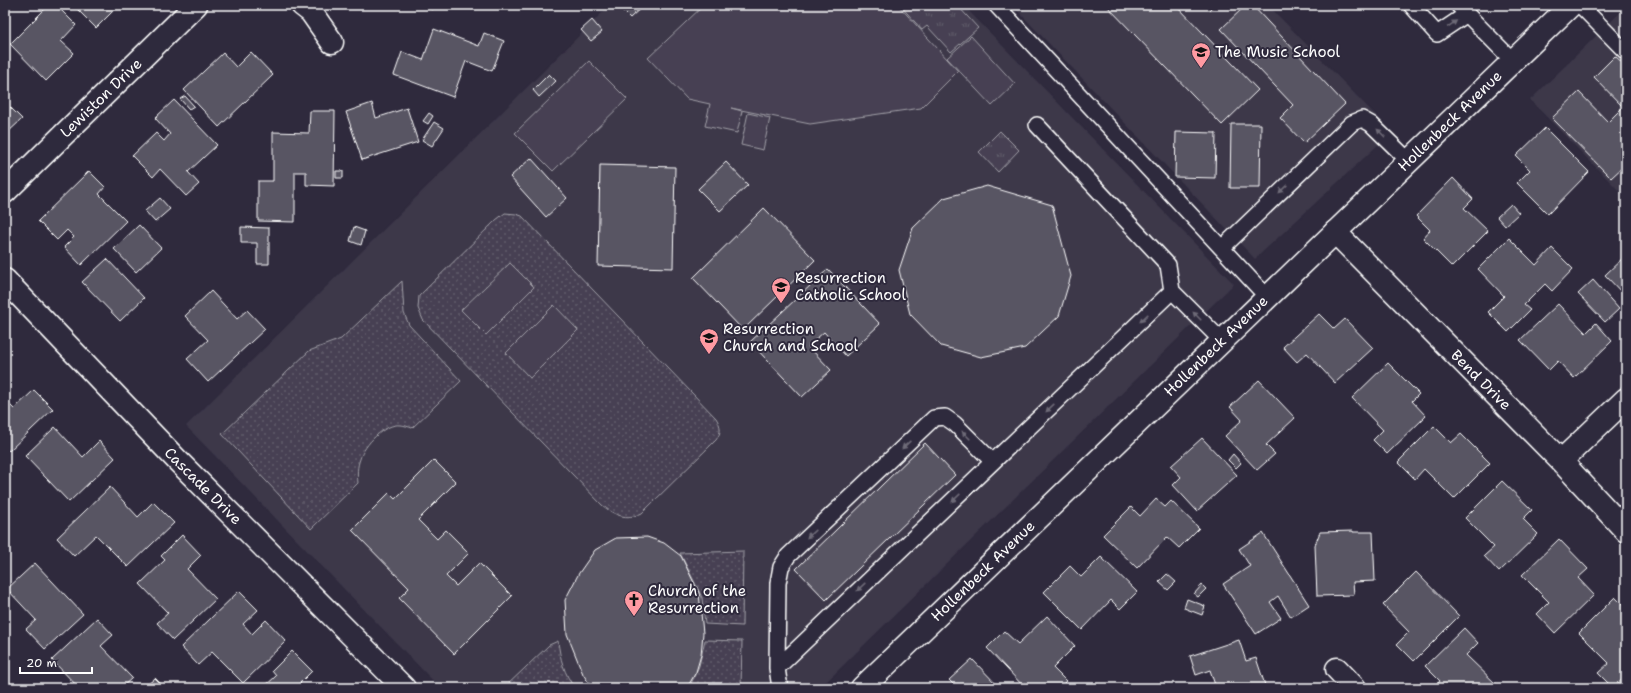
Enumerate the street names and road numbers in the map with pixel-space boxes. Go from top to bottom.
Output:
street label: Lewiston Drive [56,54,146,142]
street label: Hollenbeck Avenue [1394,66,1506,176]
street label: Hollenbeck Avenue [1160,291,1272,401]
street label: Bend Drive [1446,345,1516,415]
street label: Cascade Drive [160,443,246,529]
street label: Hollenbeck Avenue [927,516,1039,626]

